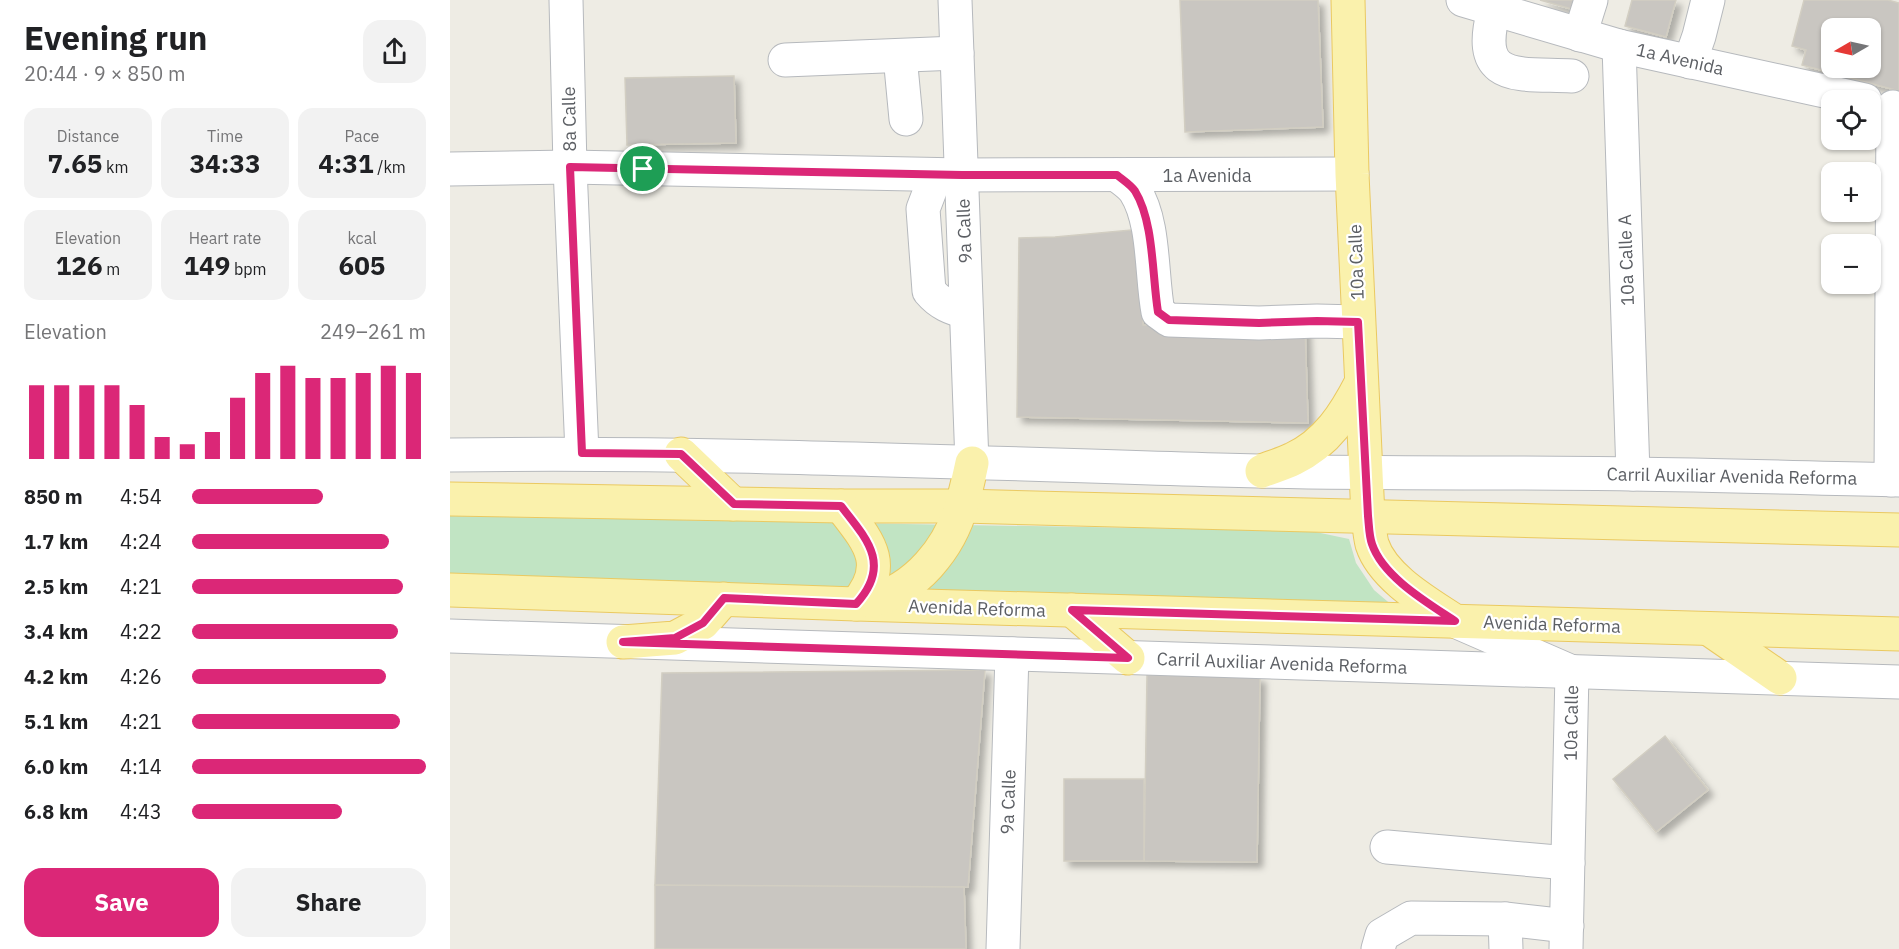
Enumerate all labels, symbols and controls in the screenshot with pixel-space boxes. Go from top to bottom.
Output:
text: Evening run [24,16,208,59]
north arrow [1821,18,1881,78]
map controls [1821,18,1881,294]
button: share [363,20,426,83]
street label: 1a Avenida [1634,38,1726,80]
text: 20:44 · 9 × 850 m [24,60,185,87]
street label: 8a Calle [557,86,581,152]
button: locate [1821,90,1881,150]
text: Distance [57,126,119,146]
text: Time [207,126,243,146]
text: Pace [345,126,379,146]
pin [617,143,668,194]
text: 7.65 [47,146,102,180]
text: 34:33 [190,146,260,180]
text: 4:31 [318,146,374,180]
icon: arrive [626,152,659,185]
text: km [102,157,129,177]
text: /km [374,157,406,177]
button: + [1821,162,1881,222]
street label: 1a Avenida [1162,164,1252,187]
street label: 9a Calle [951,198,977,264]
street label: 10a Calle A [1613,213,1639,306]
street label: 10a Calle [1343,224,1369,300]
text: Elevation [55,228,121,248]
text: Heart rate [189,228,261,248]
text: kcal [347,228,377,248]
button: − [1821,234,1881,294]
text: 126 [56,248,103,282]
text: 149 [183,248,230,282]
text: 605 [339,248,385,282]
text: m [103,259,120,279]
text: bpm [230,259,267,279]
text: Elevation [24,318,107,345]
text: 249–261 m [320,318,426,345]
street label: Carril Auxiliar Avenida Reforma [1607,462,1858,490]
text: 850 m [24,483,83,510]
text: 4:54 [120,483,162,510]
text: 1.7 km [24,528,88,555]
text: 4:24 [120,528,162,555]
text: 2.5 km [24,573,88,600]
text: 4:21 [120,573,162,600]
street label: Avenida Reforma [908,594,1047,622]
street label: Avenida Reforma [1483,610,1622,638]
text: 3.4 km [24,618,88,645]
text: 4:22 [120,618,162,645]
street label: Carril Auxiliar Avenida Reforma [1156,647,1408,679]
text: 4.2 km [24,663,88,690]
text: 4:26 [120,663,162,690]
street label: 10a Calle [1559,685,1583,761]
text: 5.1 km [24,708,88,735]
text: 4:21 [120,708,162,735]
text: 6.0 km [24,753,88,780]
text: 4:14 [120,753,162,780]
street label: 9a Calle [995,769,1021,835]
text: 6.8 km [24,798,88,825]
text: 4:43 [120,798,162,825]
button: Save [24,868,219,937]
button: Share [231,868,426,937]

